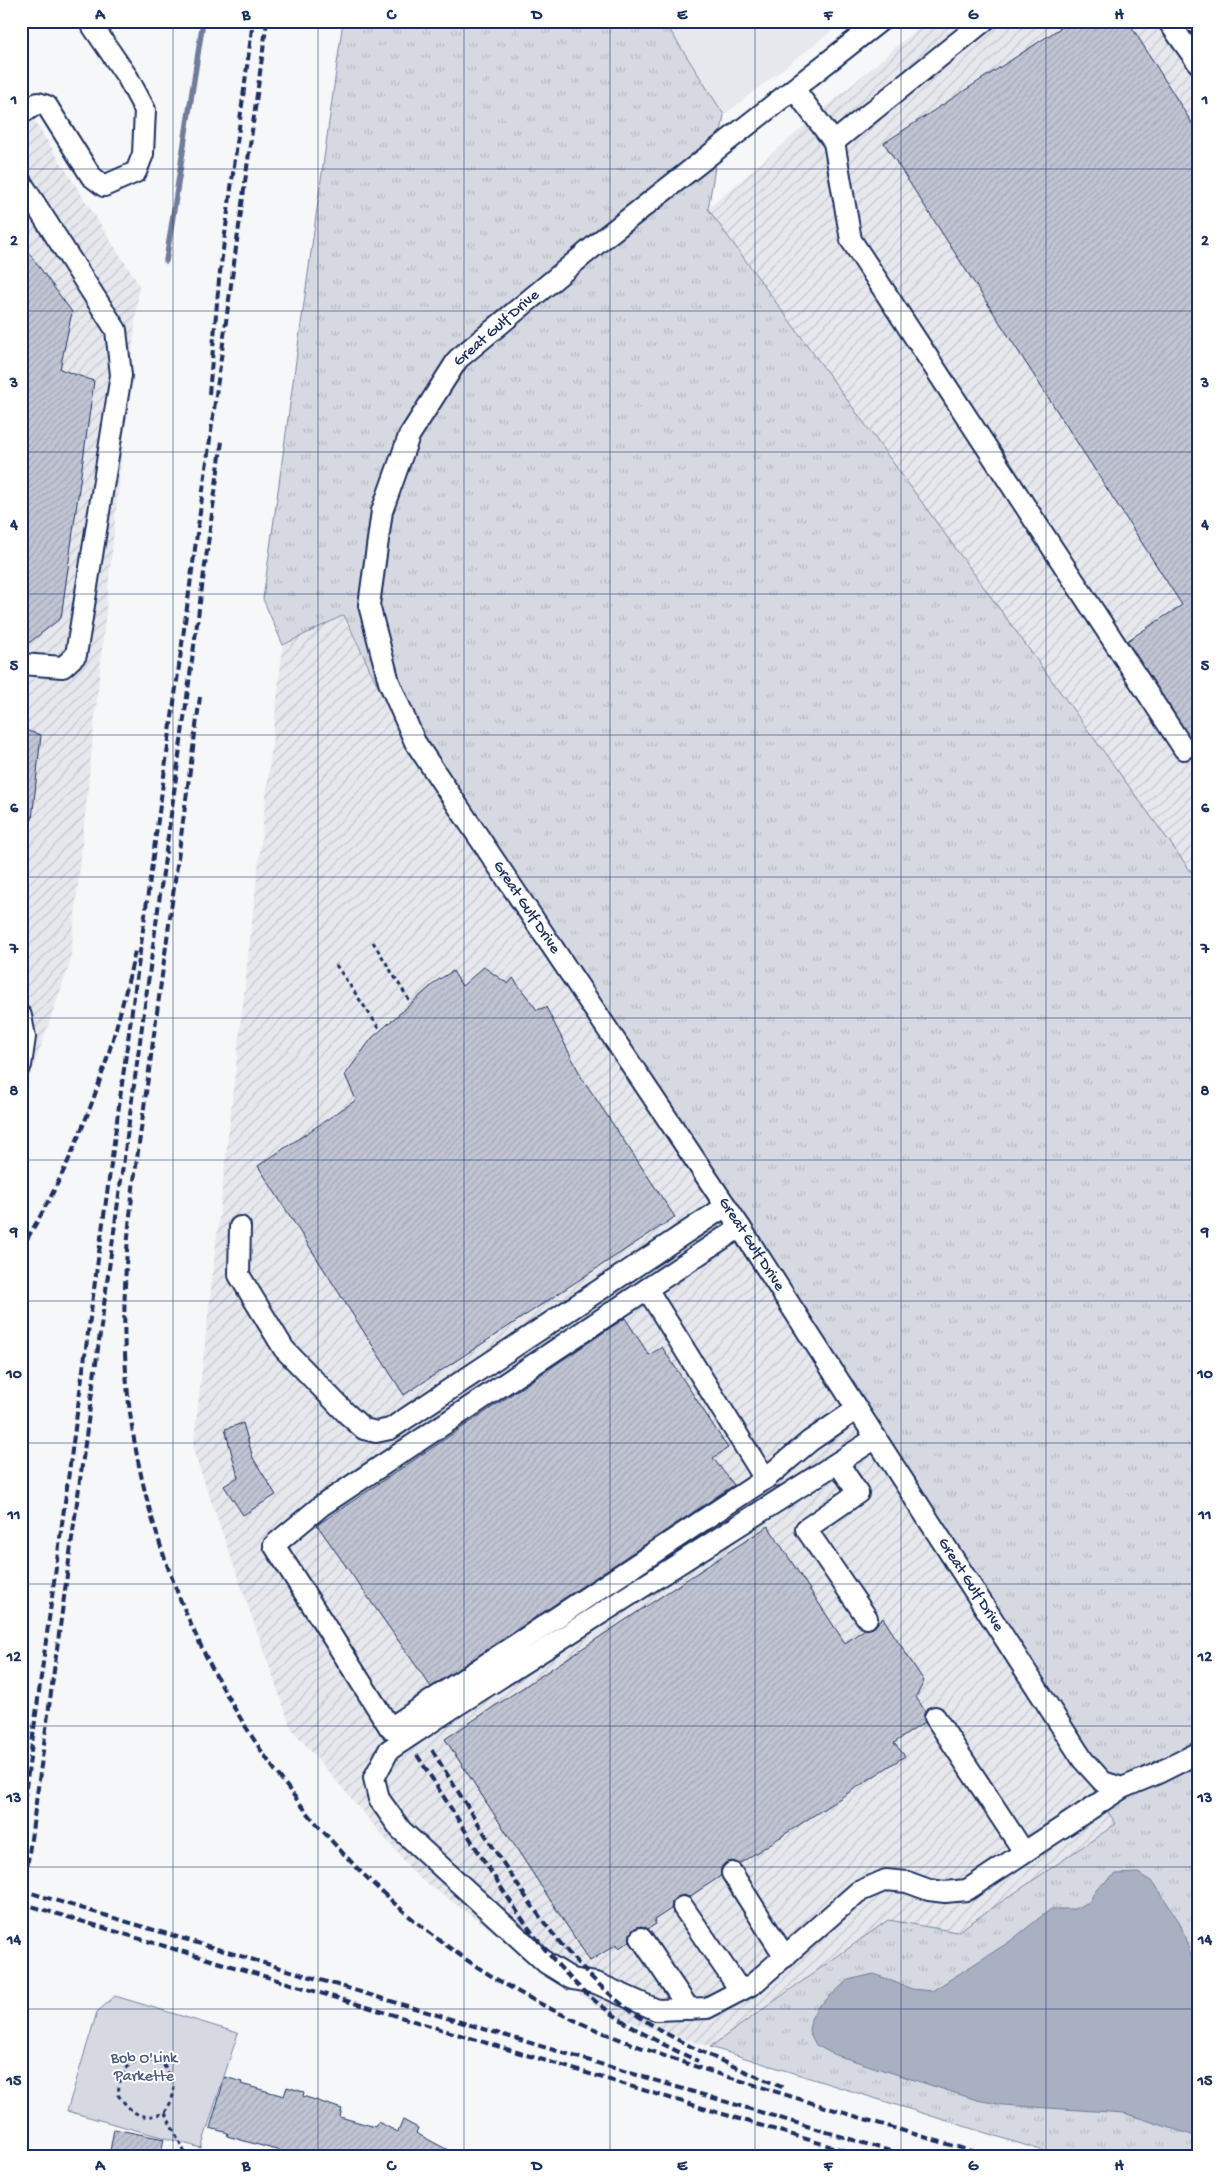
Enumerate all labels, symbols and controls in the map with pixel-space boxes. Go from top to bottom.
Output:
text: A [94,7,106,26]
text: B [241,7,251,26]
text: C [386,7,397,26]
text: D [530,7,543,26]
text: E [677,7,688,26]
text: F [823,7,834,26]
text: G [968,7,979,26]
text: H [1114,7,1124,26]
text: 1 [10,92,17,111]
text: 1 [1201,92,1208,111]
text: 2 [10,233,18,252]
text: 2 [1201,233,1209,252]
street label: Great Gulf Drive [450,286,545,372]
text: 3 [9,375,18,394]
text: 3 [1200,375,1209,394]
text: 4 [9,517,18,536]
text: 4 [1200,517,1209,536]
text: 5 [10,658,19,677]
text: 5 [1201,658,1210,677]
text: 6 [10,800,19,819]
text: 6 [1201,800,1210,819]
street label: Great Gulf Drive [488,858,564,958]
text: 7 [9,941,19,960]
text: 7 [1200,941,1210,960]
text: 8 [10,1083,19,1102]
text: 8 [1201,1083,1210,1102]
street label: Great Gulf Drive [714,1194,789,1296]
text: 9 [9,1224,18,1243]
text: 9 [1200,1224,1209,1243]
text: 10 [5,1366,22,1385]
text: 10 [1196,1366,1213,1385]
text: 11 [7,1507,20,1526]
text: 11 [1198,1507,1211,1526]
street label: Great Gulf Drive [933,1534,1008,1636]
text: 12 [6,1649,21,1668]
text: 12 [1197,1649,1212,1668]
text: 13 [6,1790,21,1809]
text: 13 [1197,1790,1212,1809]
text: 14 [6,1932,21,1951]
text: 14 [1197,1932,1212,1951]
park label: Bob O'Link Parkette [110,2050,179,2087]
text: 15 [6,2073,22,2092]
text: 15 [1197,2073,1213,2092]
text: A [94,2158,106,2177]
text: B [241,2158,251,2177]
text: C [386,2158,397,2177]
text: D [530,2158,543,2177]
text: E [677,2158,688,2177]
text: F [823,2158,834,2177]
text: G [968,2158,979,2177]
text: H [1114,2158,1124,2177]

